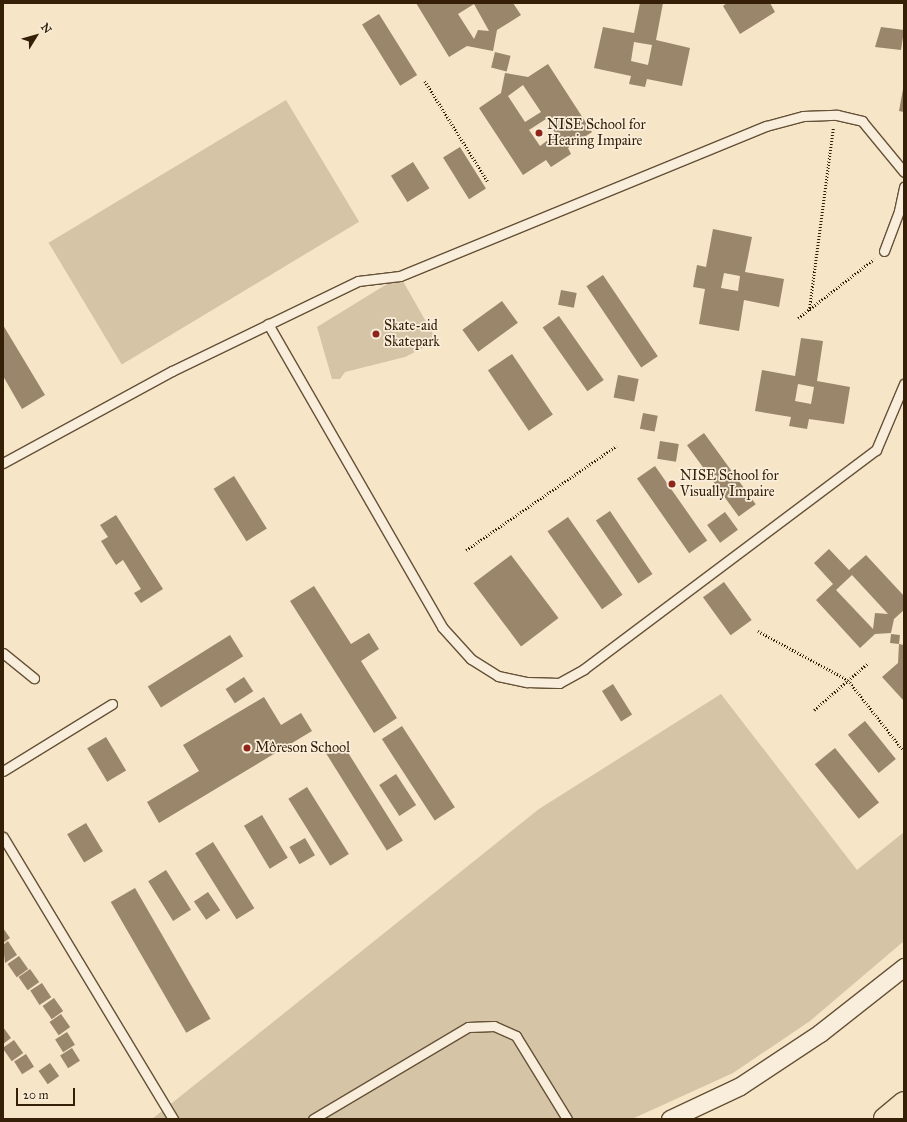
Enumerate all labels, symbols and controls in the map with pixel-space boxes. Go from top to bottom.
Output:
north arrow [16,16,56,56]
text: N [38,21,54,36]
place label: NISE School for Hearing Impaire [547,117,646,150]
marker: NISE School for Hearing Impaire [534,128,544,138]
place label: Skate-aid Skatepark [384,318,440,350]
marker: Skate-aid Skatepark [371,329,381,339]
place label: NISE School for Visually Impaire [680,468,779,500]
marker: NISE School for Visually Impaire [667,479,677,489]
place label: Môreson School [255,740,350,756]
marker: Môreson School [242,743,252,753]
scale bar [18,1080,77,1106]
text: 20 m [23,1088,49,1102]

